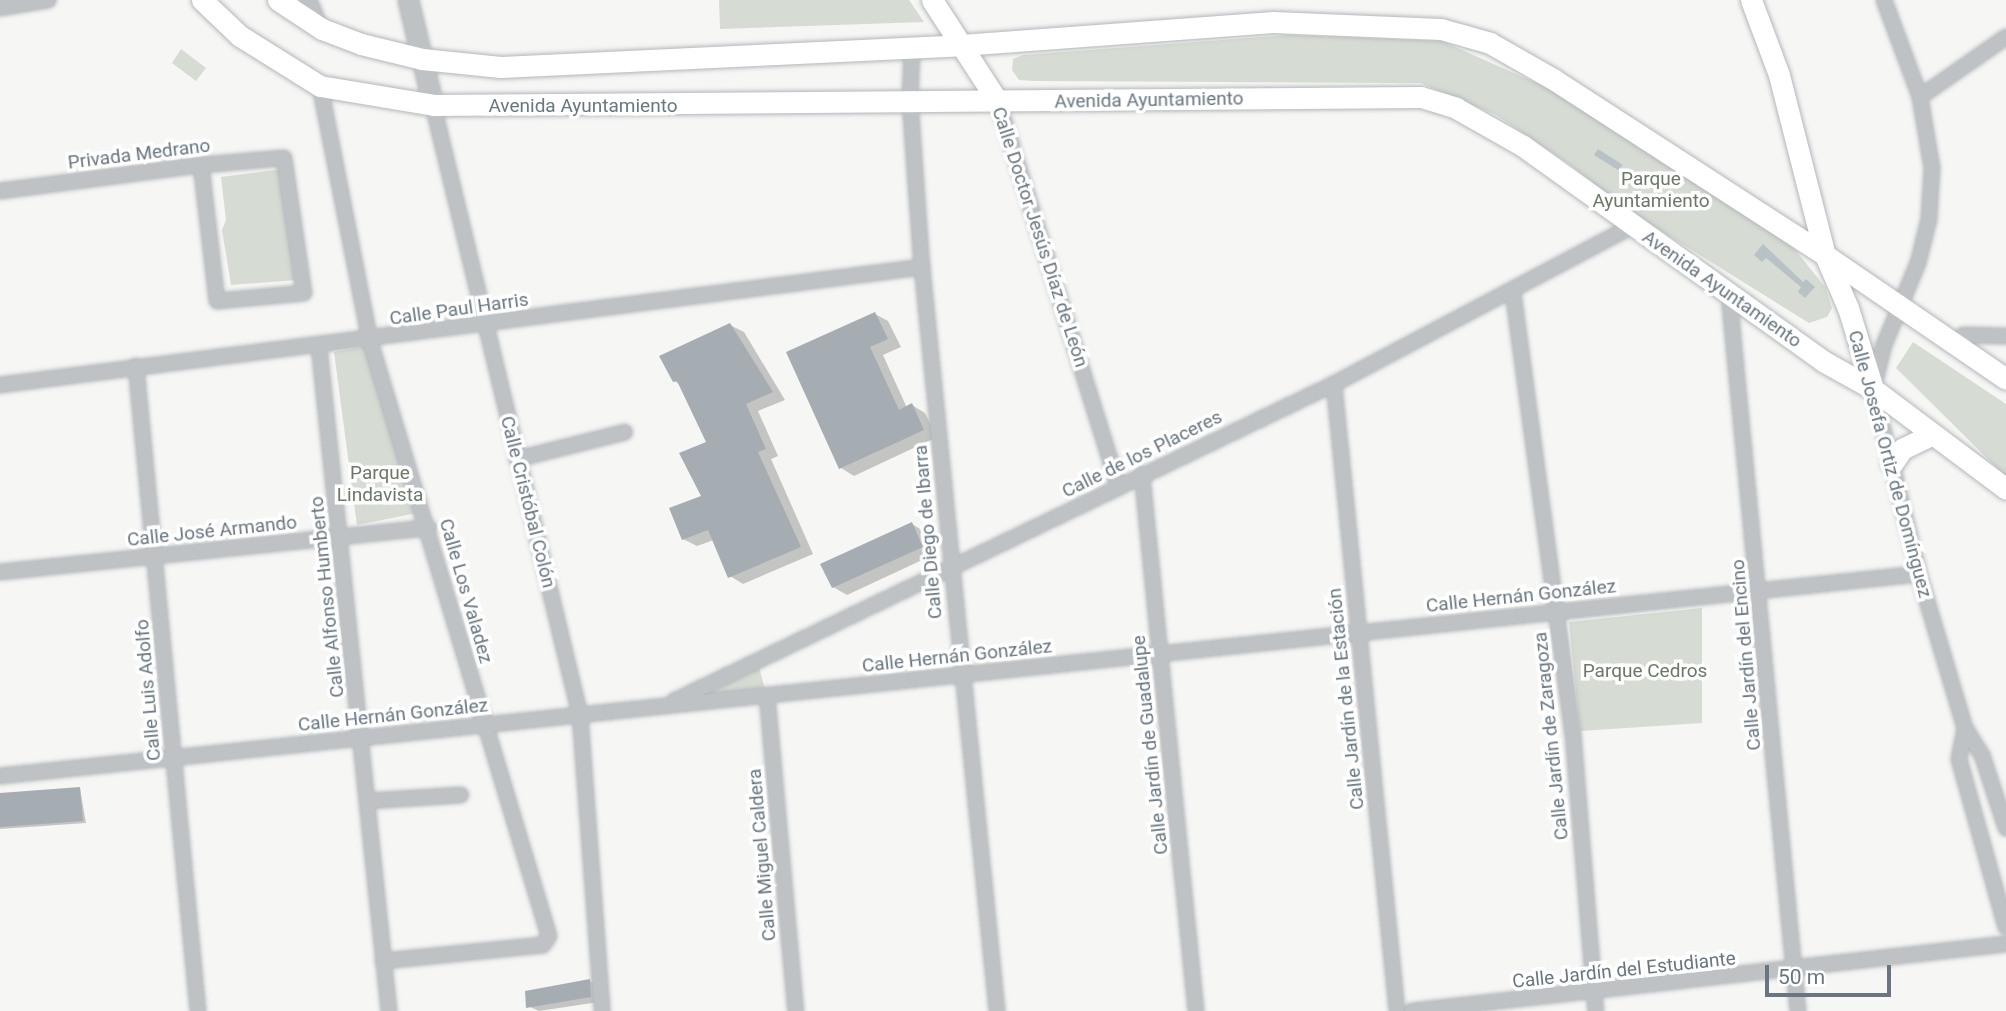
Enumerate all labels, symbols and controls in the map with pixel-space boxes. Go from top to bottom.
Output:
street label: Avenida Ayuntamiento [1054,87,1244,113]
street label: Avenida Ayuntamiento [488,95,678,117]
street label: Calle Doctor Jesús Díaz de León [987,104,1093,370]
street label: Privada Medrano [66,134,212,174]
park label: Parque Ayuntamiento [1592,168,1710,212]
street label: Avenida Ayuntamiento [1638,225,1806,353]
street label: Calle Paul Harris [388,288,530,330]
street label: Calle Josefa Ortiz de Domínguez [1843,328,1937,600]
street label: Calle de los Placeres [1058,405,1226,503]
street label: Calle Cristóbal Colón [496,414,560,590]
street label: Calle Diego de Ibarra [909,444,947,620]
park label: Parque Lindavista [337,462,423,506]
street label: Calle Alfonso Humberto [305,495,349,699]
street label: Calle José Armando [126,511,298,551]
street label: Calle Los Valadez [434,516,498,666]
street label: Calle Jardín del Encino [1726,558,1766,752]
street label: Calle Hernán González [1425,575,1617,617]
street label: Calle Jardín de la Estación [1323,587,1369,811]
street label: Calle Luis Adolfo [130,618,166,762]
street label: Calle Jardín de Zaragoza [1529,631,1573,841]
street label: Calle Jardín de Guadalupe [1127,634,1173,856]
street label: Calle Hernán González [861,635,1053,677]
park label: Parque Cedros [1583,660,1707,682]
street label: Calle Hernán González [297,694,489,736]
street label: Calle Miguel Caldera [743,768,781,942]
street label: Calle Jardín del Estudiante [1511,947,1737,993]
scale bar [1768,951,1894,995]
text: 50 m [1778,965,1825,989]

